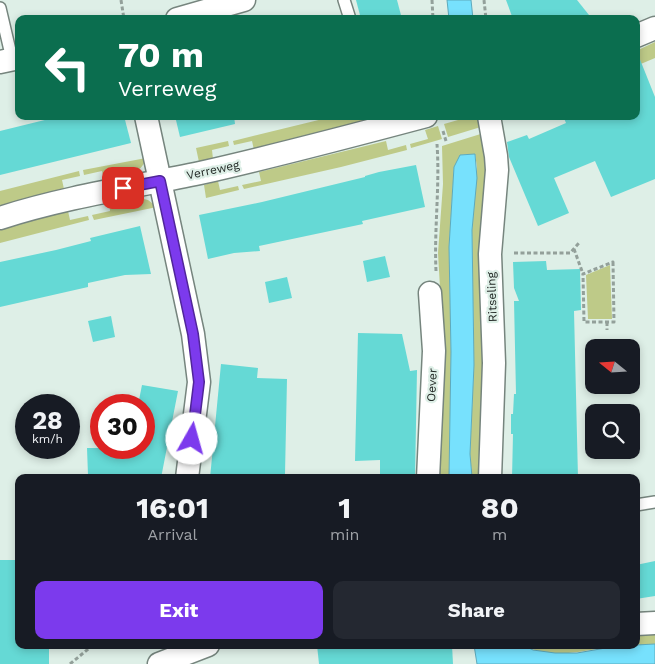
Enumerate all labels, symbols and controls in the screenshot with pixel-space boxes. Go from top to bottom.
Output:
text: 70 m [118,34,204,76]
icon: left [35,35,100,100]
text: Verreweg [118,76,216,101]
street label: Verreweg [185,157,241,182]
pin [102,167,144,209]
icon: arrive [109,174,137,202]
street label: Ritseling [484,271,500,322]
north arrow [585,339,640,394]
map controls [585,339,640,459]
street label: Oever [424,368,440,402]
speed limit sign: 30 [90,394,155,459]
button: search [585,404,640,459]
text: 28 [32,406,63,435]
position arrow [165,412,217,464]
text: km/h [32,432,63,446]
text: 16:01 [136,490,209,525]
text: 1 [338,490,351,525]
text: 80 [481,490,519,525]
text: Arrival [148,525,198,544]
text: min [330,525,360,544]
text: m [492,525,507,544]
button: Exit [35,581,323,639]
button: Share [333,581,620,639]

